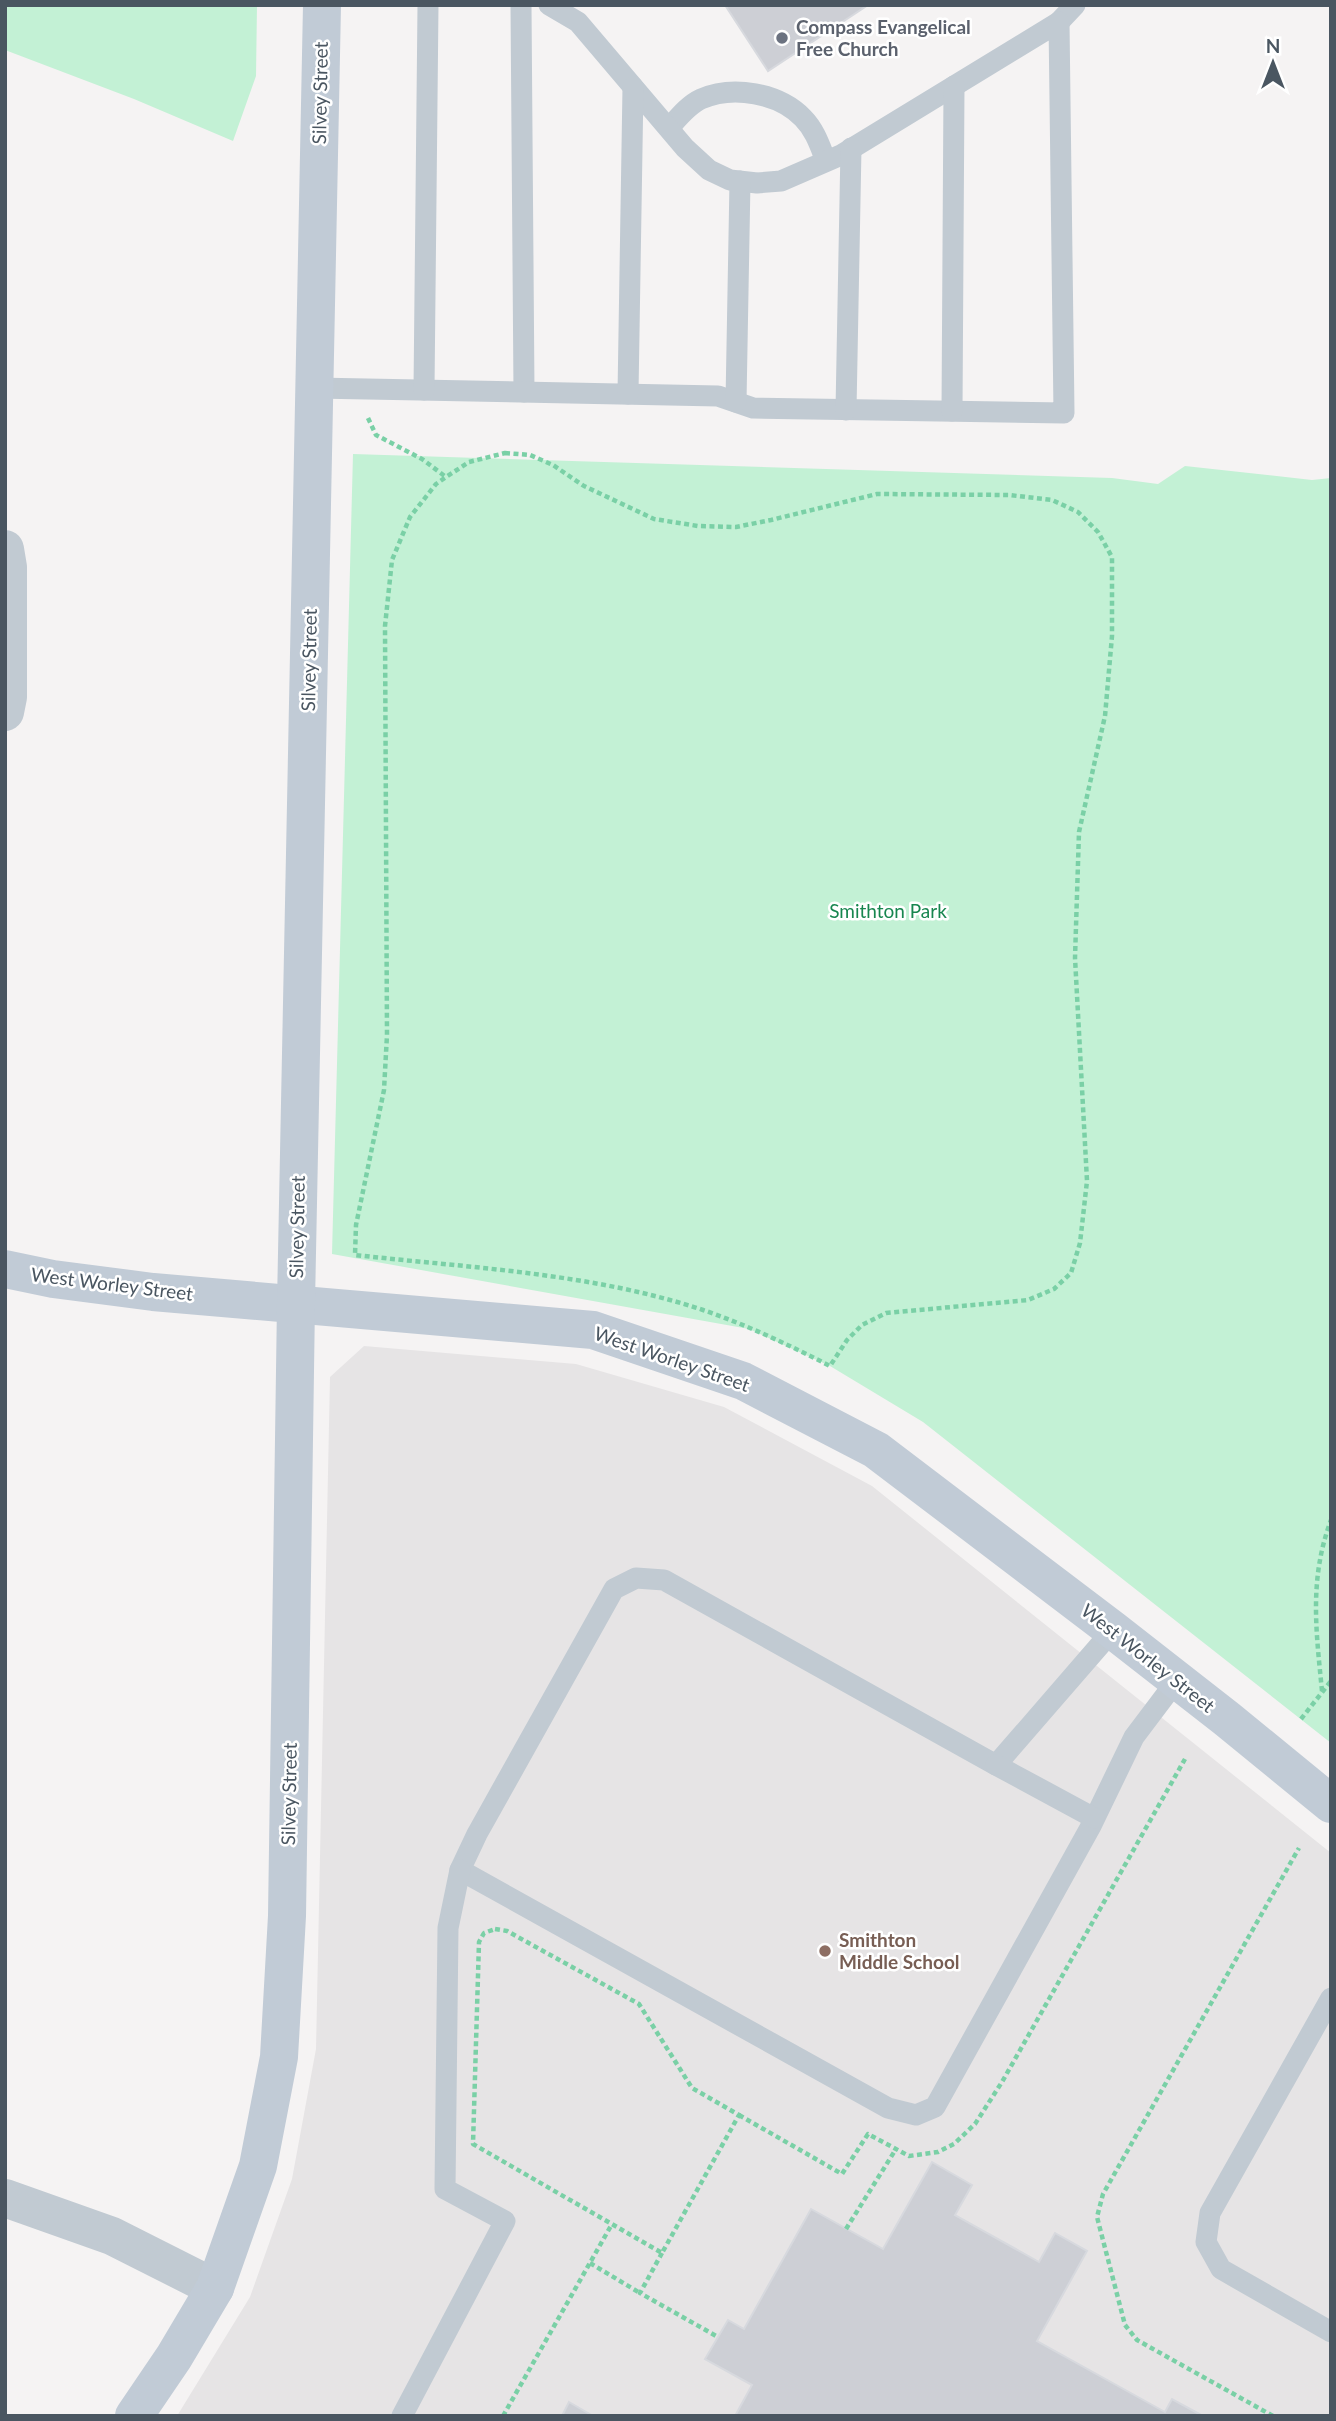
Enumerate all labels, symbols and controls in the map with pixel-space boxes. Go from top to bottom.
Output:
place label: Compass Evangelical Free Church [796,15,971,60]
north arrow [1238,28,1308,98]
marker: Compass Evangelical Free Church [774,30,790,46]
text: N [1266,34,1280,57]
street label: Silvey Street [307,41,332,145]
street label: Silvey Street [296,608,321,712]
park label: Smithton Park [829,899,947,922]
street label: Silvey Street [284,1175,309,1279]
street label: West Worley Street [30,1262,195,1305]
street label: West Worley Street [591,1321,753,1396]
street label: West Worley Street [1077,1598,1220,1717]
street label: Silvey Street [276,1742,301,1846]
place label: Smithton Middle School [839,1928,960,1973]
marker: Smithton Middle School [817,1943,833,1959]

